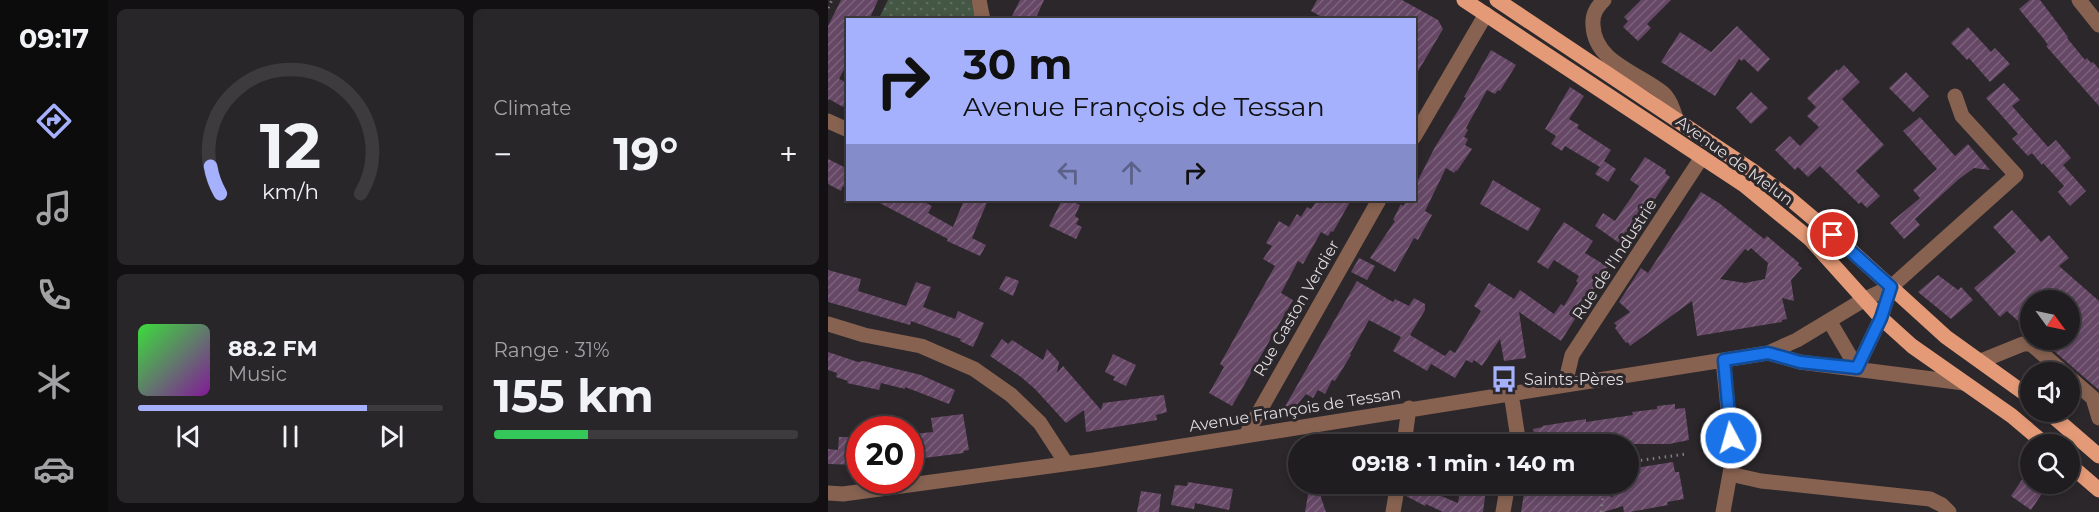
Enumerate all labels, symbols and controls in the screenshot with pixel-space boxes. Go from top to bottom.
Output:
text: 09:17 [19,22,89,55]
text: 30 m [963,38,1072,90]
icon: right [864,42,942,120]
text: Avenue François de Tessan [963,90,1325,123]
text: Climate [494,96,571,120]
icon: directions [33,100,75,142]
text: 12 [260,108,321,184]
street label: Avenue de Melun [1672,112,1797,209]
text: 19° [613,126,678,181]
text: − [494,134,512,174]
text: + [779,134,798,174]
icon: left [1052,156,1085,189]
icon: ahead [1115,156,1148,189]
icon: right [1178,156,1211,189]
text: km/h [262,178,319,204]
icon: music [33,187,75,229]
street label: Rue de l'Industrie [1568,195,1661,323]
pin [1807,209,1858,260]
icon: arrive [1816,218,1849,251]
street label: Rue Gaston Verdier [1250,237,1343,380]
icon: phone [33,274,75,316]
north arrow [2020,290,2080,350]
map controls [2020,290,2080,494]
text: 88.2 FM [228,335,318,362]
text: Range · 31% [494,338,610,362]
icon: climate [33,361,75,403]
text: Music [228,362,287,386]
button: sound [2020,362,2080,422]
bus stop icon: Saints-Pères [1489,364,1519,394]
text: 155 km [494,368,654,423]
place label: Saints-Pères [1524,370,1624,389]
street label: Avenue François de Tessan [1188,383,1402,436]
position arrow [1699,406,1763,470]
speed limit sign: 20 [846,416,924,494]
icon: previous [172,420,205,453]
icon: pause [274,420,307,453]
icon: next [375,420,408,453]
button: search [2020,434,2080,494]
icon: car [33,448,75,490]
text: 09:18 · 1 min · 140 m [1352,450,1575,477]

